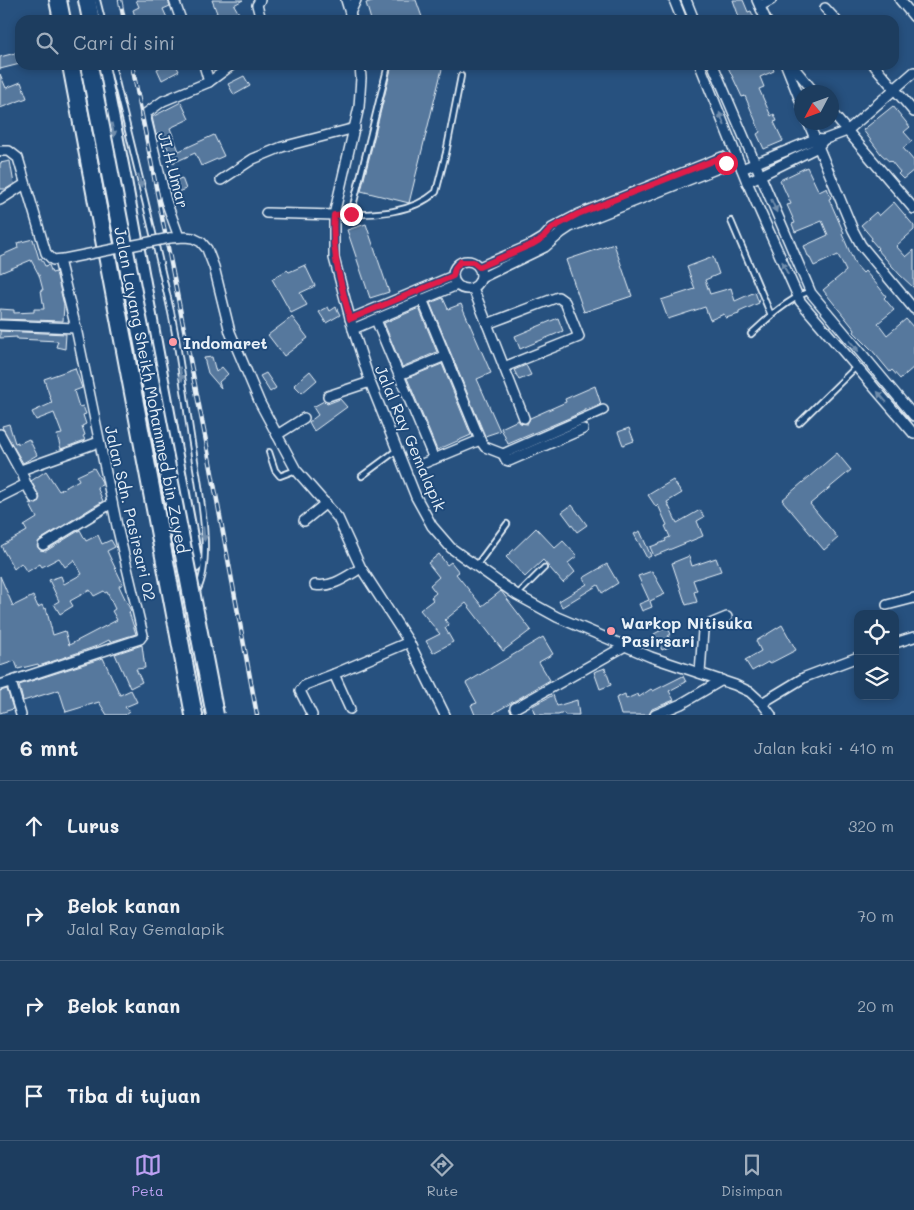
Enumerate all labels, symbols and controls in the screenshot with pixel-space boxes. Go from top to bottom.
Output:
search box [15,15,899,70]
icon: search [33,29,61,57]
text: Cari di sini [73,30,175,55]
north arrow [794,85,839,130]
one-way arrow [717,112,725,126]
one-way arrow [110,122,118,138]
street label: JI.H.Umar [154,130,194,210]
route start [715,152,738,175]
one-way arrow [136,173,144,188]
one-way arrow [771,199,779,213]
route end [340,203,363,226]
street label: Jalan Layang Sheikh Mohammed bin Zayed [110,225,194,555]
one-way arrow [781,261,789,275]
place label: Indomaret [183,332,268,353]
marker: Indomaret [167,336,179,348]
one-way arrow [848,339,860,351]
street label: Jalal Ray Gemalapik [371,362,451,514]
one-way arrow [177,366,185,382]
one-way arrow [876,392,888,404]
street label: Jalan Sdn. Pasirsari 02 [101,423,161,603]
one-way arrow [200,527,208,543]
map controls [854,610,899,700]
button: locate [854,610,899,655]
place label: Warkop Nitisuka Pasirsari [621,612,753,651]
marker: Warkop Nitisuka Pasirsari [605,625,617,637]
button: layers [854,655,899,700]
text: 6 mnt [20,734,78,761]
text: Jalan kaki · 410 m [754,737,894,758]
icon: ahead [20,812,48,840]
text: Lurus [67,813,119,838]
text: 320 m [848,815,894,836]
text: Belok kanan [67,893,180,918]
icon: right [20,902,48,930]
text: 70 m [857,905,894,926]
text: Jalal Ray Gemalapik [67,918,224,939]
icon: right [20,992,48,1020]
text: Belok kanan [67,993,180,1018]
text: 20 m [857,995,894,1016]
icon: arrive [20,1082,48,1110]
text: Tiba di tujuan [67,1083,200,1108]
tab: Peta [132,1151,164,1200]
tab: Rute [427,1151,458,1200]
tab: Disimpan [721,1151,782,1200]

